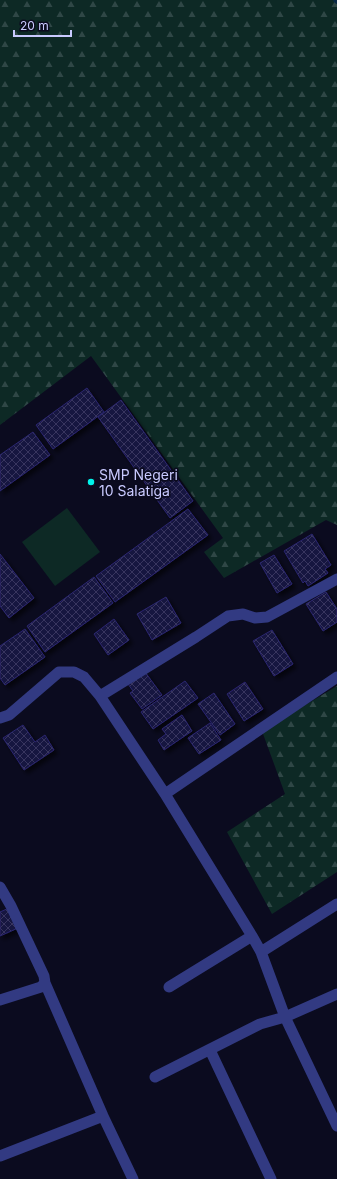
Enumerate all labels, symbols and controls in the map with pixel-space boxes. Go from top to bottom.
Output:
scale bar [14,12,71,38]
text: 20 m [20,18,49,33]
place label: SMP Negeri 10 Salatiga [99,466,178,499]
marker: SMP Negeri 10 Salatiga [86,477,96,487]

